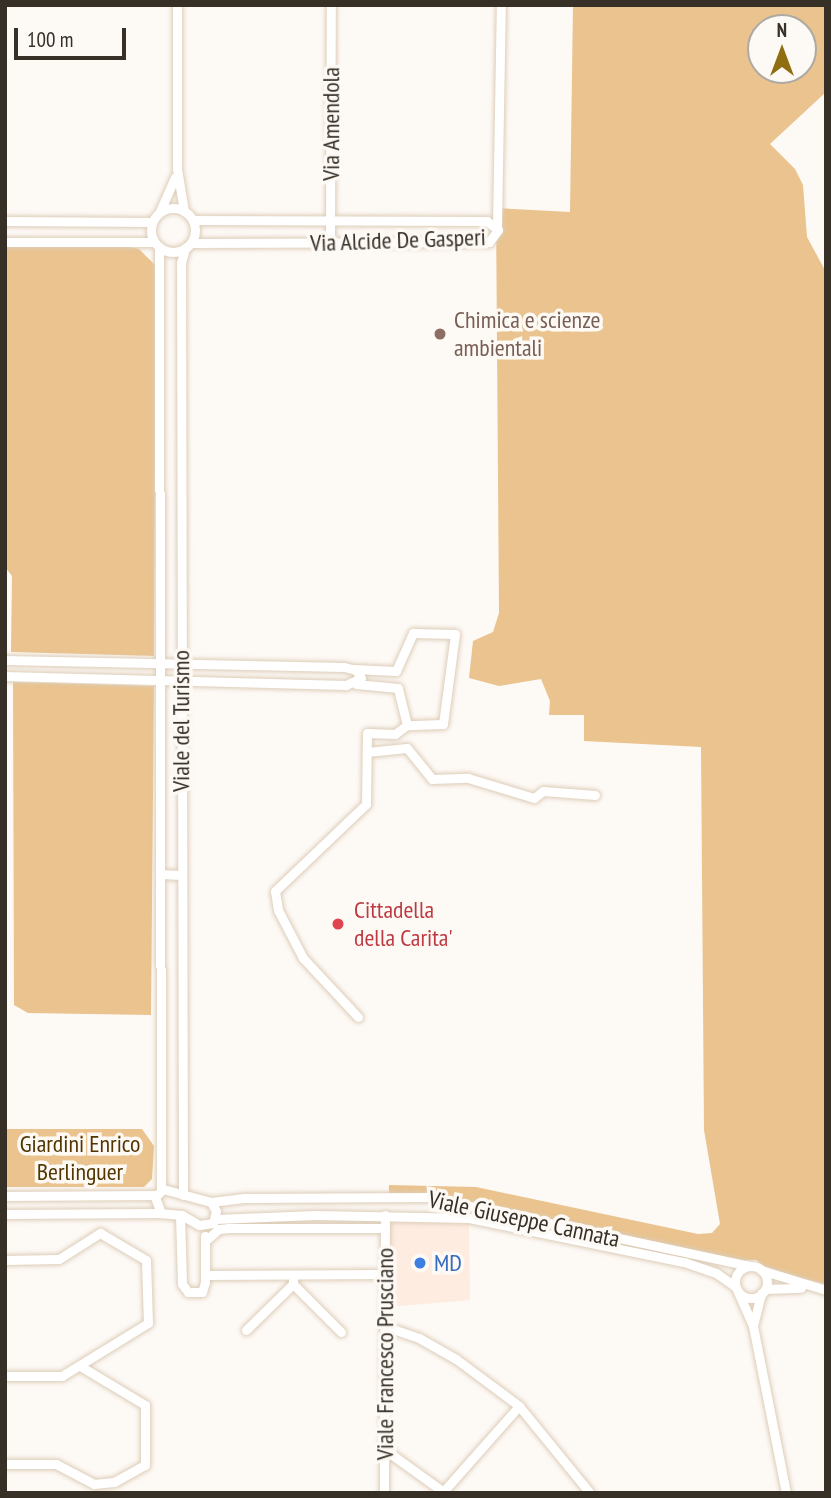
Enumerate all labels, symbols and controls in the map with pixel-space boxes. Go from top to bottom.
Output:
scale bar [18,14,130,58]
north arrow [747,14,817,84]
text: N [777,18,787,42]
text: 100 m [27,26,73,53]
street label: Via Amendola [317,67,345,181]
street label: Via Alcide De Gasperi [309,223,487,257]
place label: Chimica e scienze ambientali [454,306,600,362]
marker: Chimica e scienze ambientali [432,326,448,342]
street label: Viale del Turismo [167,650,195,792]
place label: Cittadella della Carita' [354,896,453,952]
marker: Cittadella della Carita' [328,914,348,934]
park label: Giardini Enrico Berlinguer [20,1130,140,1186]
street label: Viale Giuseppe Cannata [426,1185,622,1253]
street label: Viale Francesco Prusciano [371,1248,399,1460]
place label: MD [434,1249,462,1277]
marker: MD [412,1255,428,1271]

